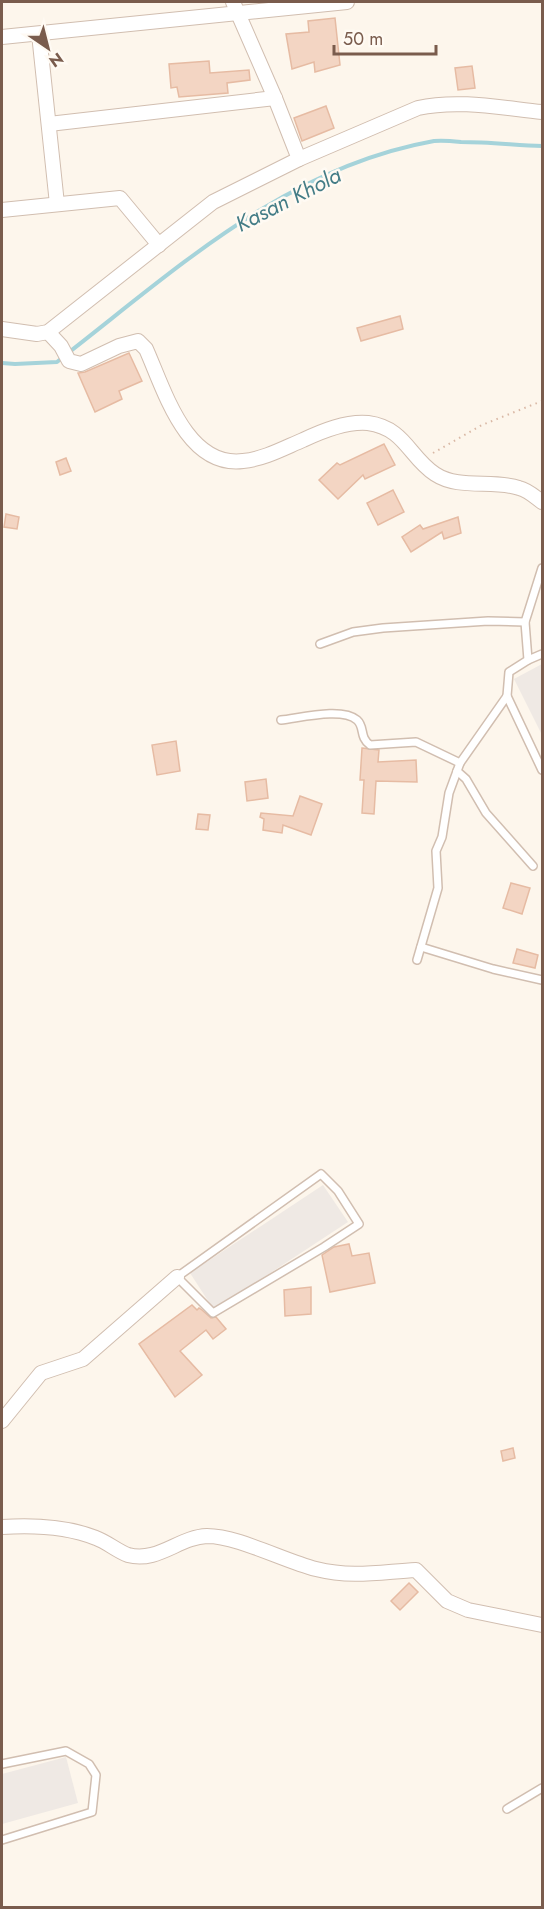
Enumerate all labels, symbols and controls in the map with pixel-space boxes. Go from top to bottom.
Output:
north arrow [18,18,78,78]
scale bar [334,18,436,56]
text: 50 m [343,26,383,52]
text: N [45,47,68,73]
water label: Kasan Khola [230,159,346,239]

